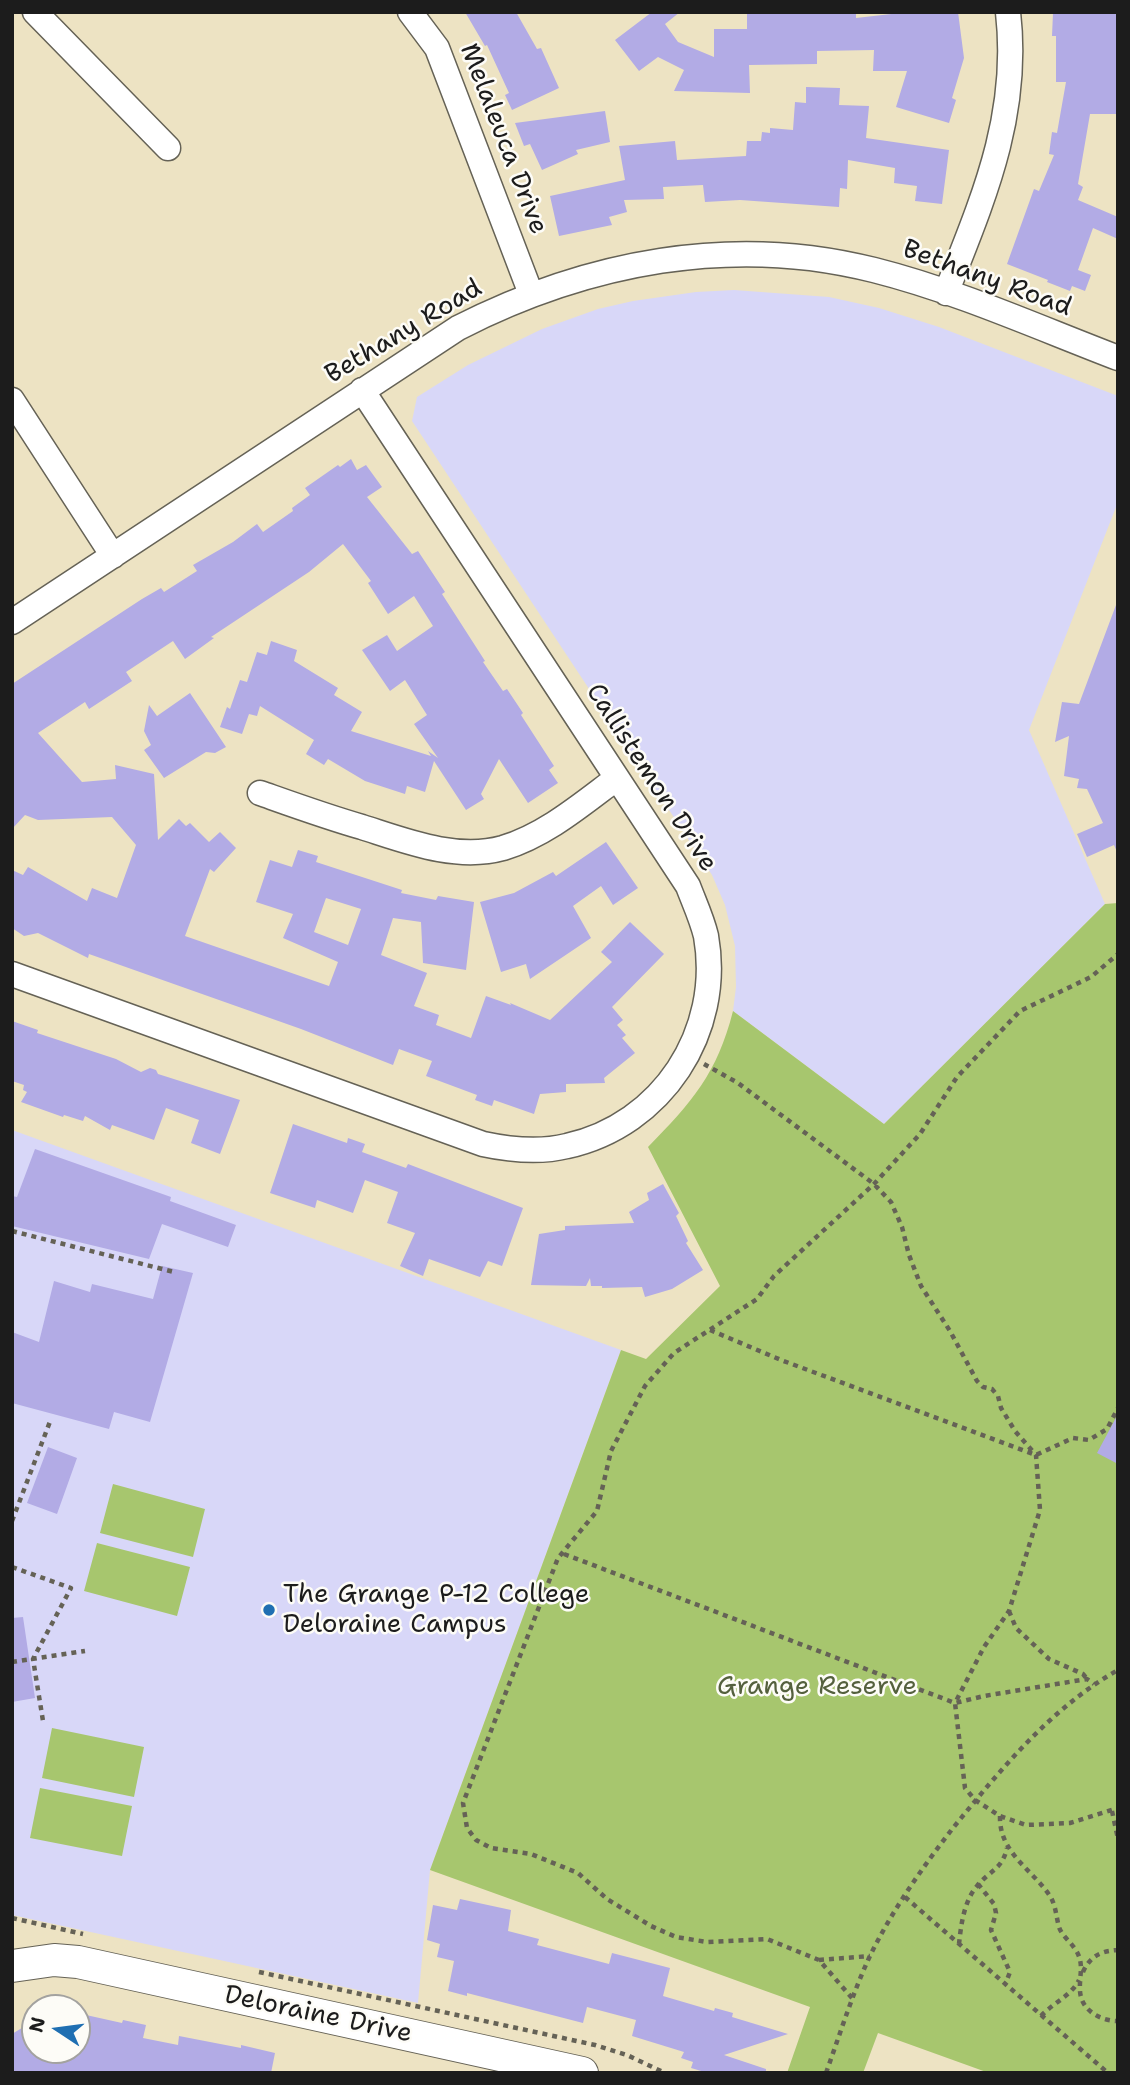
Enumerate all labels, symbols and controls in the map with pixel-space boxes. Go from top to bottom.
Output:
street label: Melaleuca Drive [452,39,554,239]
street label: Bethany Road [898,234,1076,324]
street label: Bethany Road [320,273,488,391]
street label: Callistemon Drive [579,678,723,878]
place label: The Grange P-12 College Deloraine Campus [283,1579,590,1640]
marker: The Grange P-12 College Deloraine Campus [261,1602,277,1618]
park label: Grange Reserve [717,1671,917,1703]
street label: Deloraine Drive [221,1980,415,2050]
north arrow [21,1994,91,2064]
text: N [23,2014,51,2035]

